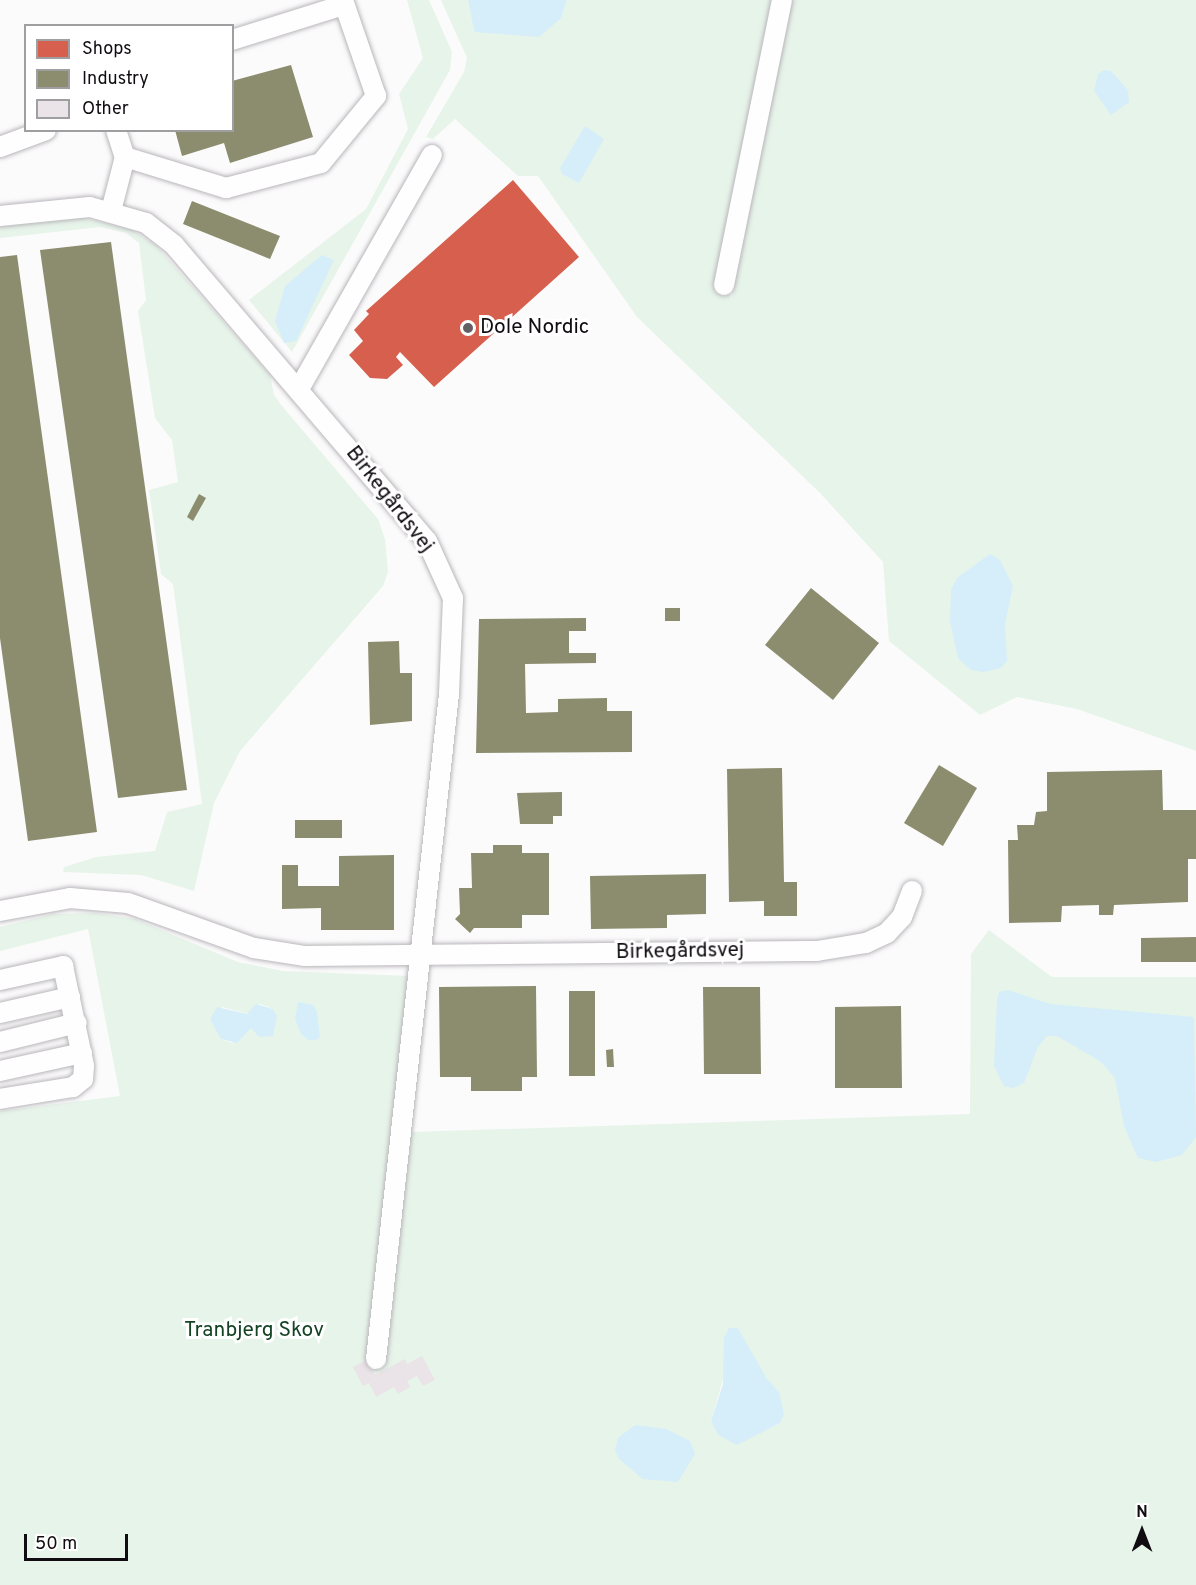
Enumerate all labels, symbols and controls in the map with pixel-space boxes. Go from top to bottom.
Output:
legend [24,24,234,132]
text: Shops [82,38,132,61]
text: Industry [82,68,149,91]
text: Other [82,98,129,121]
place label: Dole Nordic [480,315,589,341]
marker: Dole Nordic [461,321,475,335]
street label: Birkegårdsvej [340,442,438,558]
street label: Birkegårdsvej [616,938,744,966]
park label: Tranbjerg Skov [184,1318,324,1344]
north arrow [1112,1501,1172,1561]
text: N [1136,1503,1148,1523]
scale bar [27,1522,130,1560]
text: 50 m [35,1533,77,1556]

